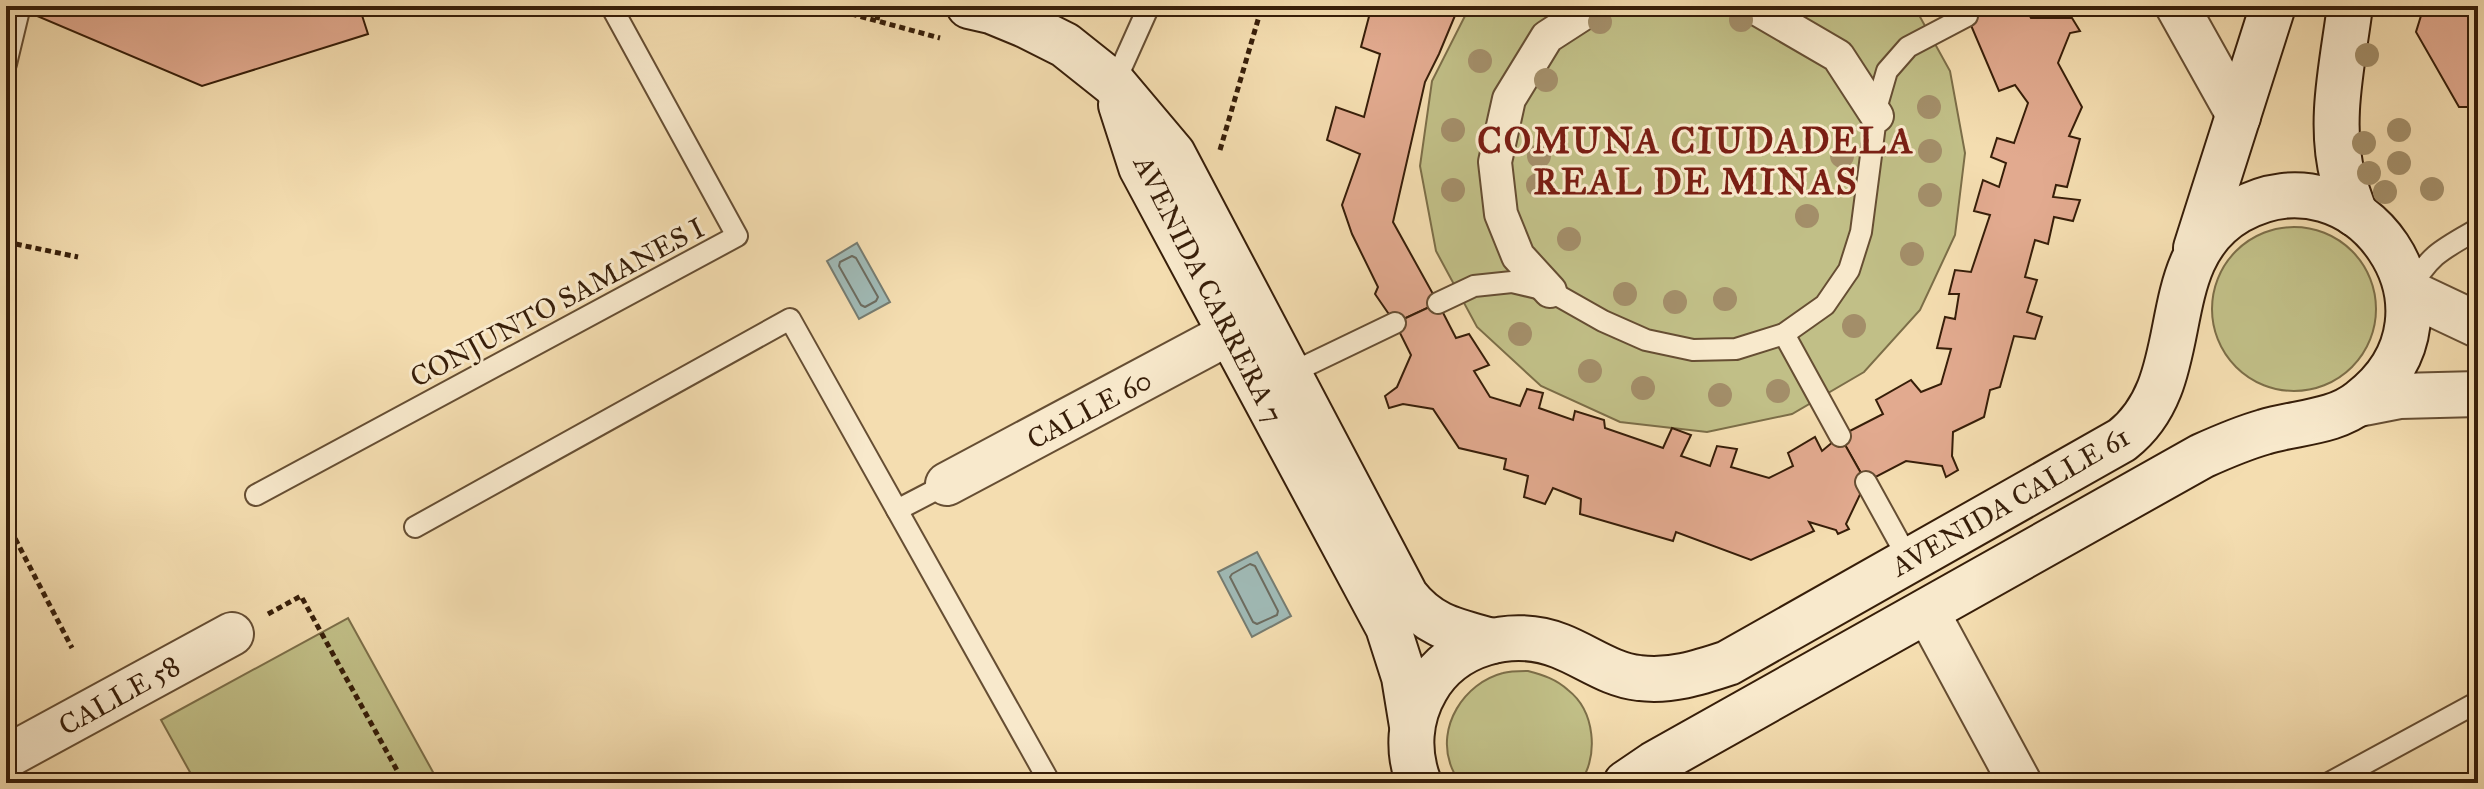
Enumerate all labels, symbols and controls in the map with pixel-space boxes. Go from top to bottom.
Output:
district label: COMUNA CIUDADELA REAL DE MINAS [1477,119,1915,204]
street label: AVENIDA CARRERA 7 [1125,149,1291,429]
street label: CONJUNTO SAMANES I [404,210,710,395]
street label: CALLE 60 [1021,362,1158,457]
street label: AVENIDA CALLE 61 [1884,419,2136,584]
street label: CALLE 58 [52,648,186,743]

